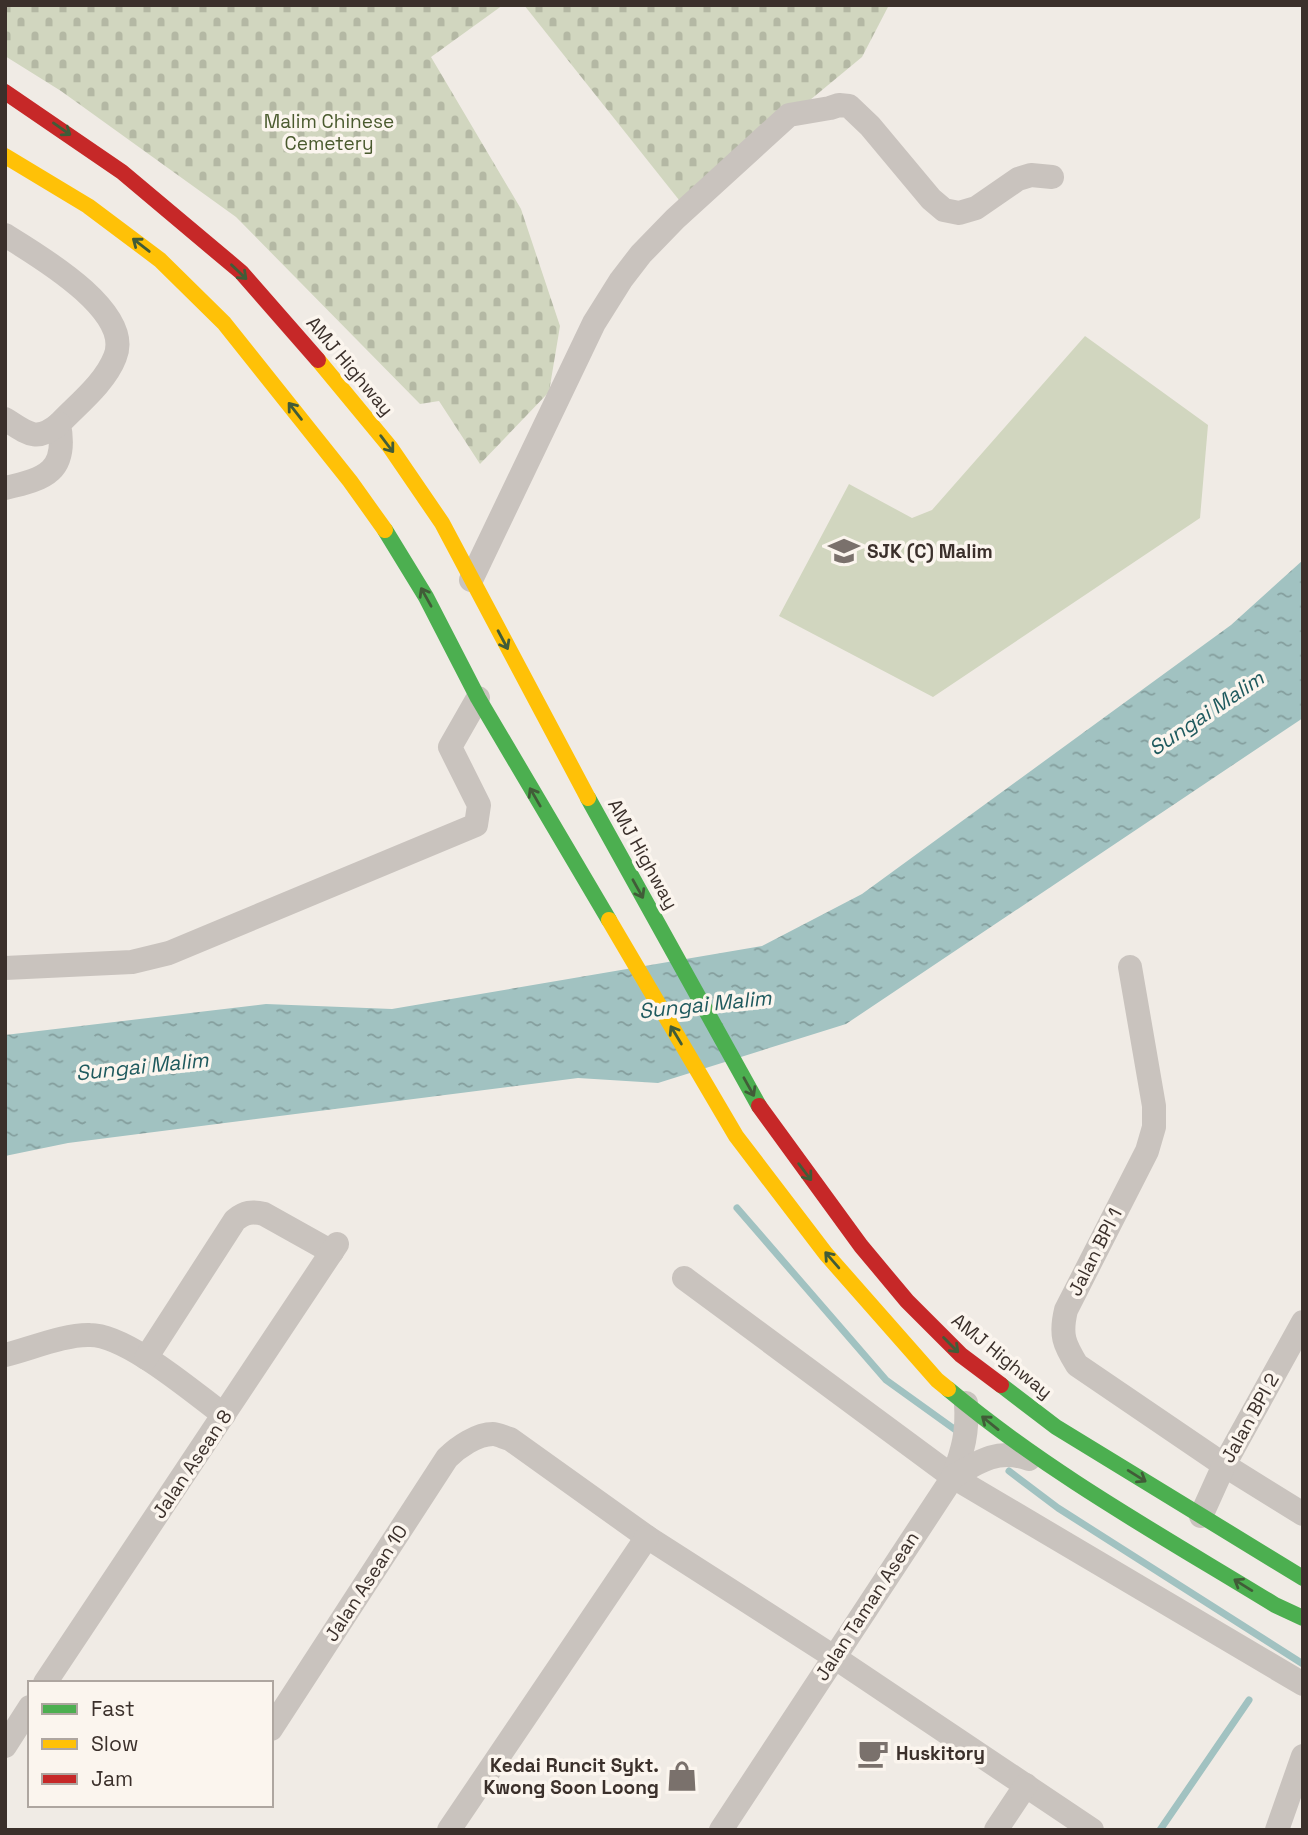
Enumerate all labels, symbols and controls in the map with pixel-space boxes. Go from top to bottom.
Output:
park label: Malim Chinese Cemetery [264,109,394,156]
one-way arrow [52,122,71,136]
one-way arrow [132,238,151,253]
one-way arrow [231,263,248,280]
street label: AMJ Highway [301,311,399,421]
one-way arrow [288,403,303,421]
one-way arrow [380,435,395,453]
school or university icon: SJK (C) Malim [827,534,861,568]
place label: SJK (C) Malim [867,539,993,564]
one-way arrow [419,588,433,608]
one-way arrow [496,629,510,650]
water label: Sungai Malim [1143,664,1270,761]
one-way arrow [528,787,542,807]
street label: AMJ Highway [602,794,684,914]
one-way arrow [631,878,645,898]
water label: Sungai Malim [637,984,774,1024]
one-way arrow [669,1026,683,1046]
water label: Sungai Malim [74,1046,211,1086]
one-way arrow [743,1076,756,1097]
one-way arrow [797,1162,812,1181]
street label: Jalan BPI 1 [1062,1204,1128,1300]
one-way arrow [824,1252,840,1270]
street label: AMJ Highway [946,1308,1058,1404]
one-way arrow [943,1337,960,1354]
street label: Jalan BPI 2 [1215,1369,1285,1467]
street label: Jalan Asean 8 [146,1405,238,1523]
one-way arrow [981,1416,999,1431]
one-way arrow [1126,1470,1146,1484]
street label: Jalan Asean 10 [319,1520,413,1646]
street label: Jalan Taman Asean [809,1527,925,1685]
one-way arrow [1234,1578,1253,1593]
legend [28,1681,273,1807]
text: Fast [91,1695,135,1722]
text: Slow [91,1730,139,1757]
cafe icon: Huskitory [856,1736,890,1770]
place label: Huskitory [896,1741,985,1766]
place label: Kedai Runcit Sykt. Kwong Soon Loong [484,1753,659,1800]
shop icon: Kedai Runcit Sykt. Kwong Soon Loong [665,1759,699,1793]
text: Jam [91,1765,133,1792]

